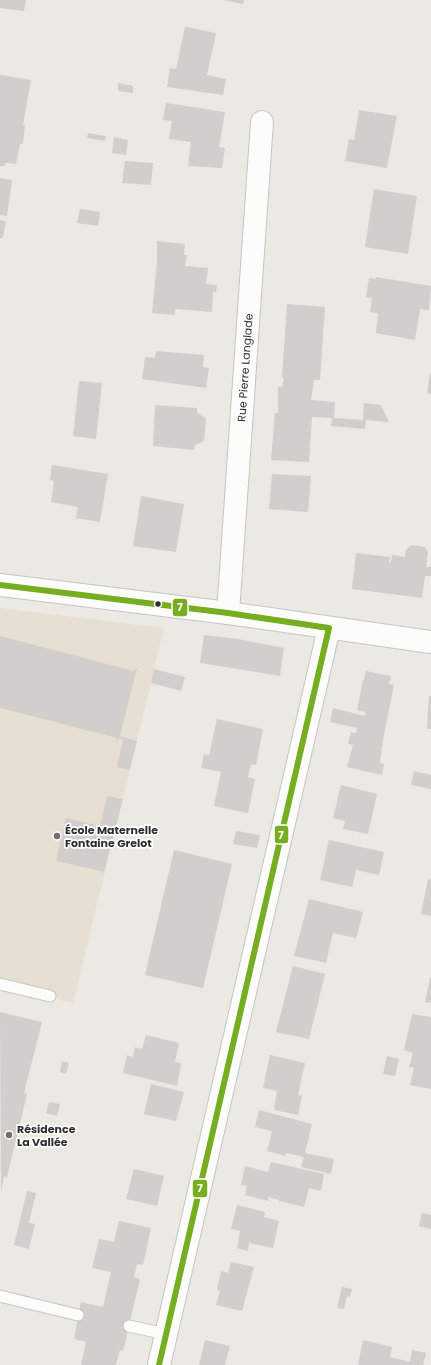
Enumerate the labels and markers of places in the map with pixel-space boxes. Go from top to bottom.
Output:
unlabelled marker [153,599,163,609]
place label: École Maternelle Fontaine Grelot [65,822,158,851]
marker: École Maternelle Fontaine Grelot [52,831,62,841]
place label: Résidence La Vallée [17,1121,76,1150]
marker: Résidence La Vallée [4,1130,14,1140]

